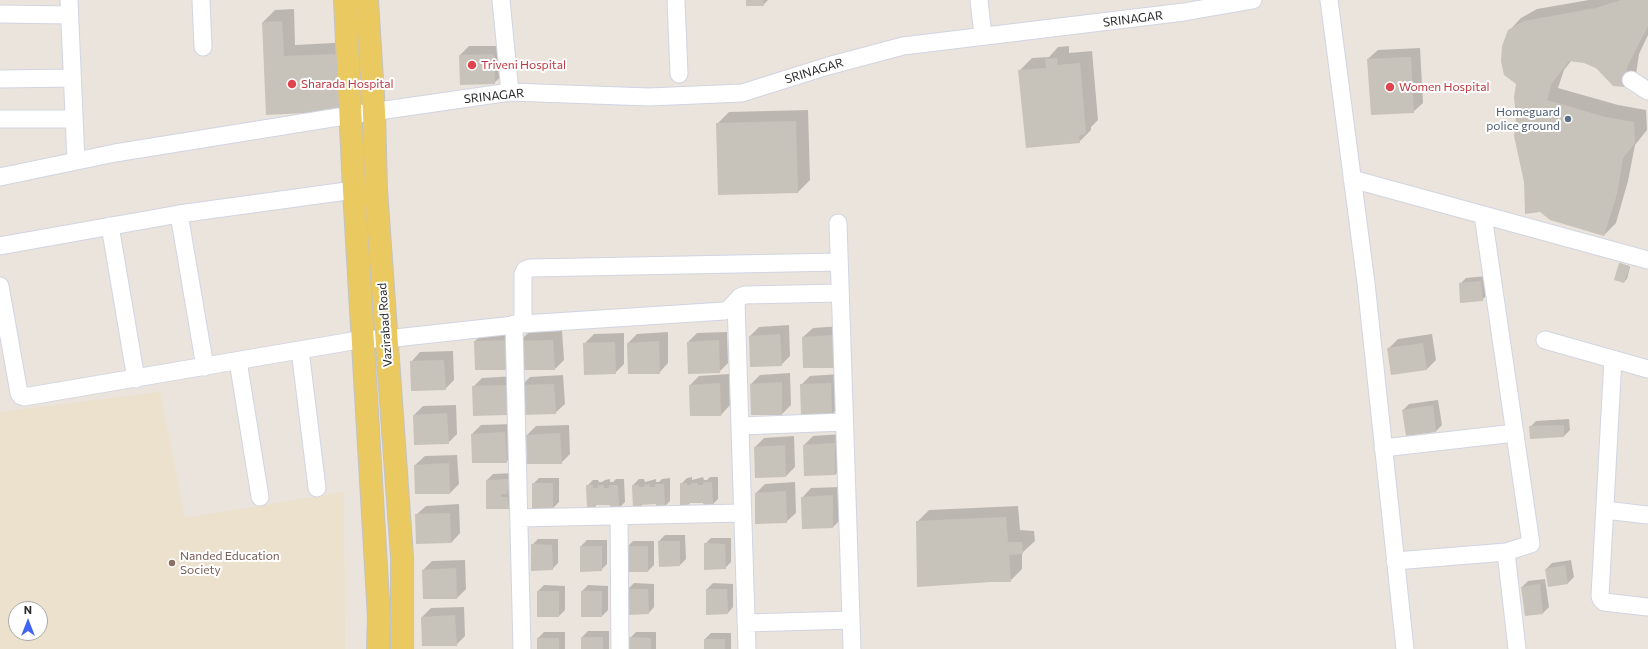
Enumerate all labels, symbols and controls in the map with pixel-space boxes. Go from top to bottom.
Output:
street label: SRINAGAR [1102,8,1164,30]
street label: SRINAGAR [783,55,845,87]
place label: Triveni Hospital [481,58,566,72]
marker: Triveni Hospital [466,59,478,71]
place label: Sharada Hospital [301,77,394,91]
marker: Sharada Hospital [286,78,298,90]
place label: Women Hospital [1399,80,1489,94]
marker: Women Hospital [1384,81,1396,93]
street label: SRINAGAR [463,86,525,106]
place label: Homeguard police ground [1486,105,1560,133]
marker: Homeguard police ground [1563,114,1573,124]
street label: Vazirabad Road [375,282,395,368]
place label: Nanded Education Society [180,549,280,577]
marker: Nanded Education Society [167,558,177,568]
north arrow [8,601,48,641]
text: N [24,603,32,616]

